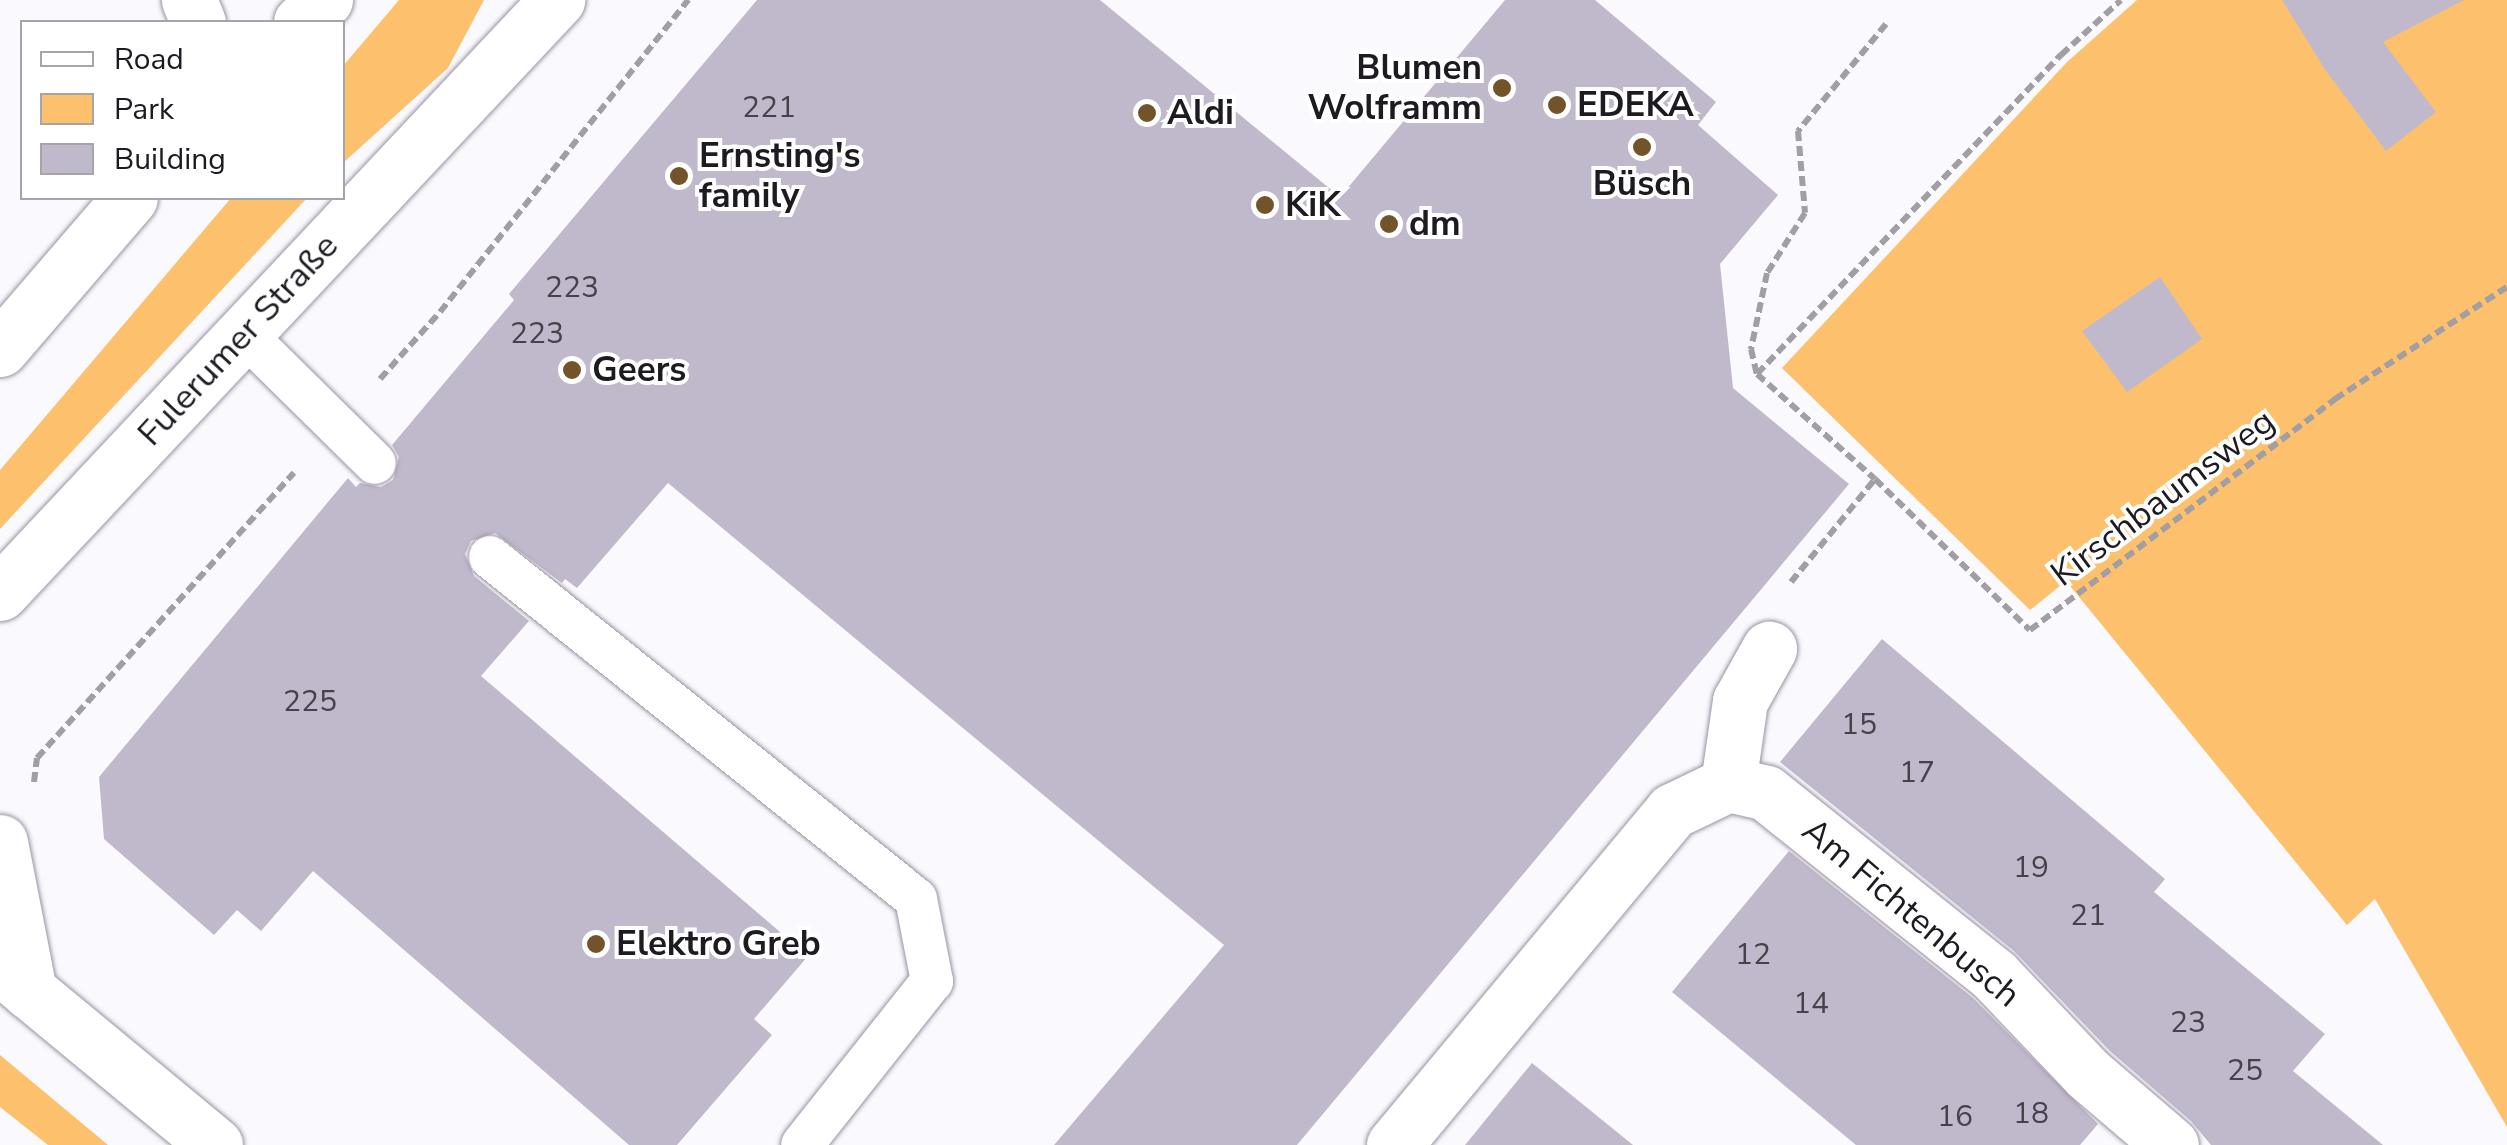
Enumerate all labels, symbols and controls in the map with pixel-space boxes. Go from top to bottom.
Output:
legend [20,20,345,200]
text: Road [114,39,184,80]
place label: Blumen Wolframm [1307,47,1482,129]
marker: Blumen Wolframm [1491,77,1513,99]
place label: EDEKA [1577,84,1694,126]
text: Park [114,89,174,130]
house number: 221 [742,90,796,126]
place label: Aldi [1167,92,1234,134]
marker: EDEKA [1546,94,1568,116]
marker: Aldi [1136,102,1158,124]
place label: Ernsting's family [699,135,861,217]
marker: Büsch [1631,136,1653,158]
text: Building [114,139,226,180]
place label: Büsch [1593,163,1691,205]
marker: Ernsting's family [668,165,690,187]
place label: KiK [1285,184,1340,226]
marker: KiK [1254,194,1276,216]
place label: dm [1409,203,1461,245]
marker: dm [1378,213,1400,235]
street label: Fulerumer Straße [129,225,347,455]
house number: 223 [545,270,599,306]
house number: 223 [510,316,564,352]
place label: Geers [592,349,686,391]
marker: Geers [561,359,583,381]
street label: Kirschbaumsweg [2043,400,2283,596]
house number: 225 [283,684,337,720]
house number: 15 [1841,707,1877,743]
house number: 17 [1899,755,1935,791]
street label: Am Fichtenbusch [1794,810,2028,1016]
house number: 19 [2013,850,2049,886]
house number: 21 [2070,898,2106,934]
place label: Elektro Greb [616,923,821,965]
marker: Elektro Greb [585,933,607,955]
house number: 12 [1735,937,1771,973]
house number: 14 [1793,986,1829,1022]
house number: 23 [2170,1005,2206,1041]
house number: 25 [2227,1053,2263,1089]
house number: 18 [2013,1096,2049,1132]
house number: 16 [1937,1099,1973,1135]

